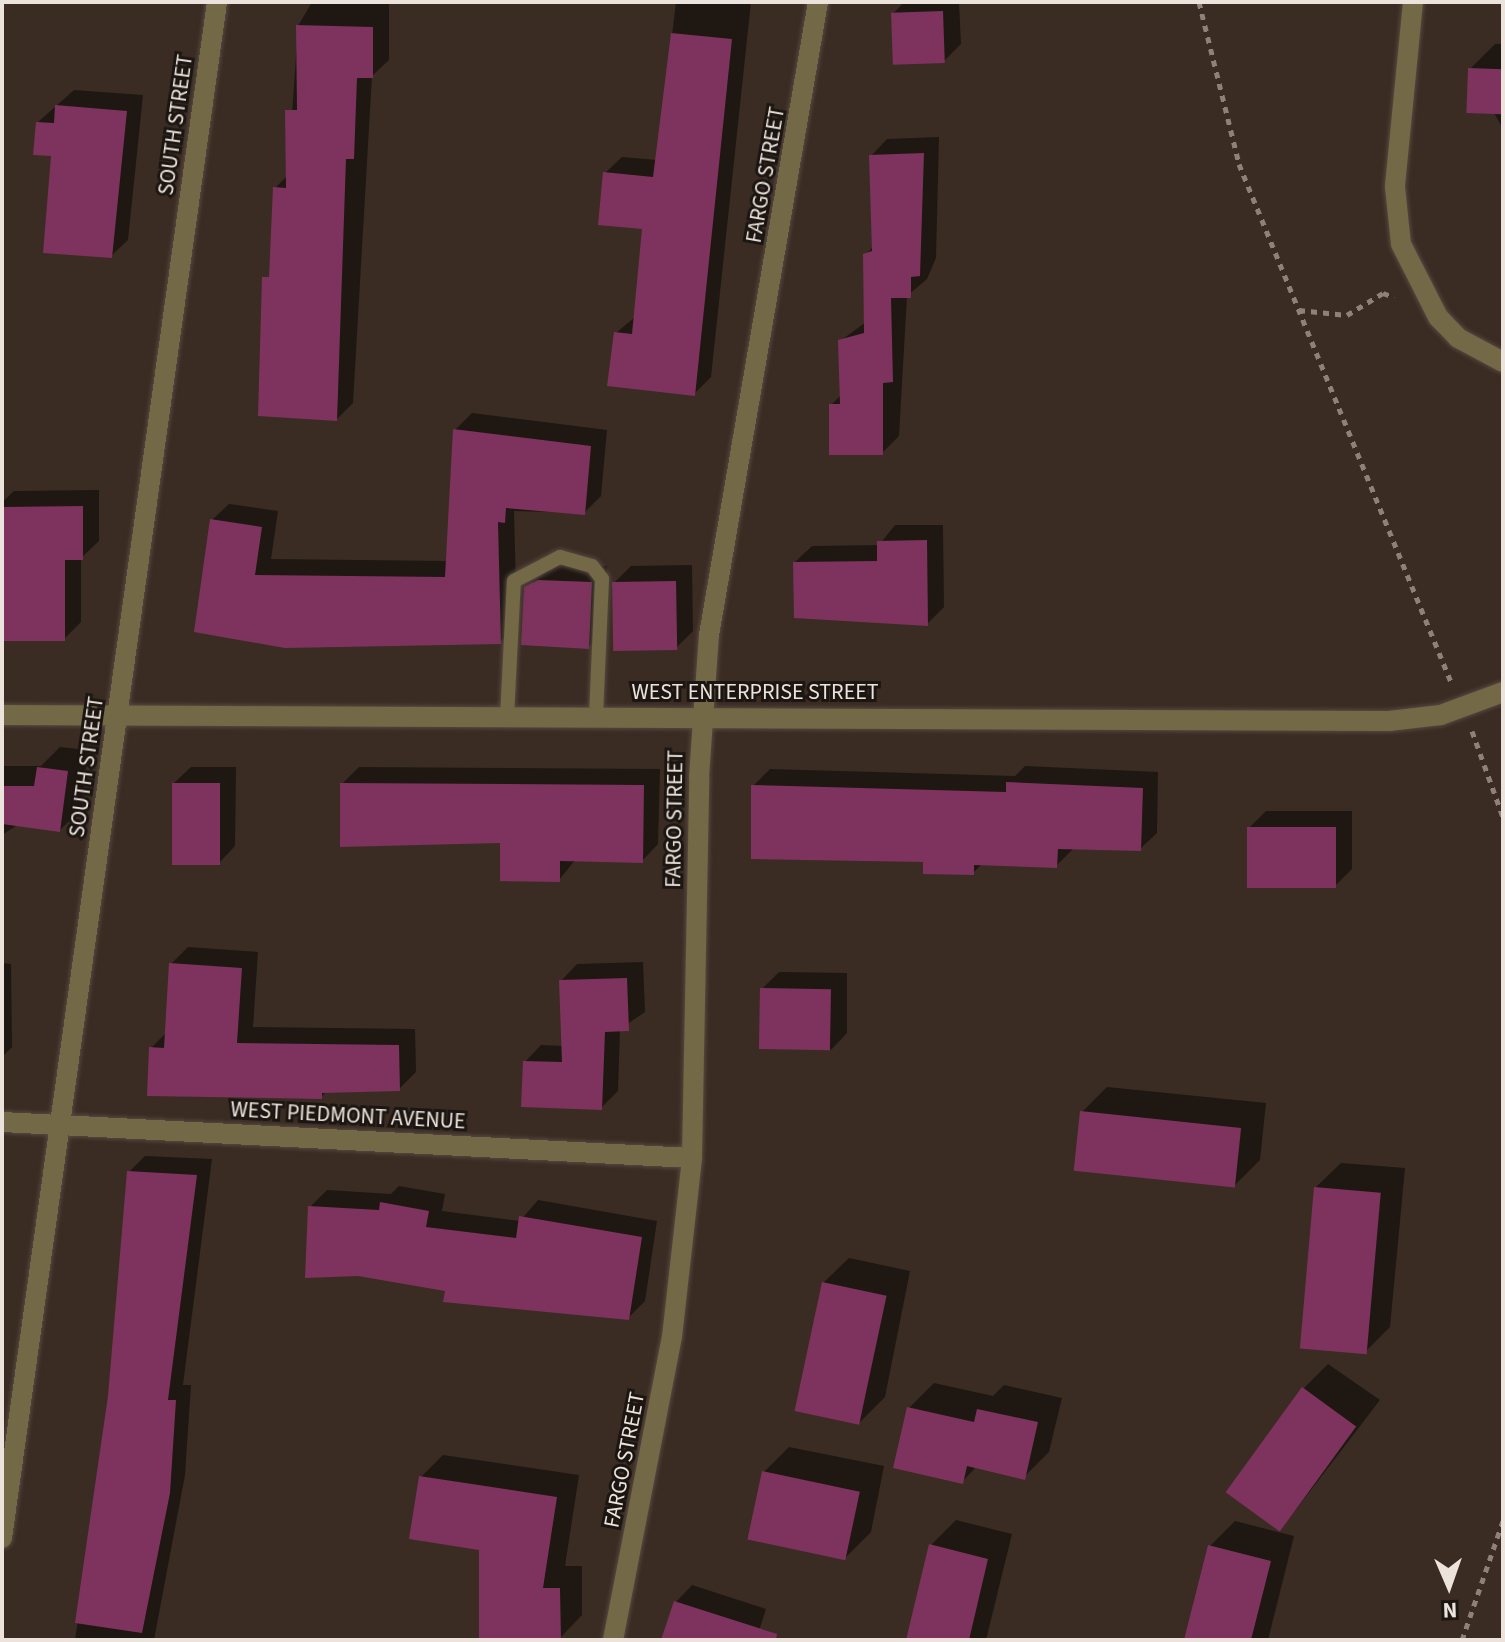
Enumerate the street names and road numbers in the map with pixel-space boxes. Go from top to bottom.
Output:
street label: SOUTH STREET [153,53,199,197]
street label: FARGO STREET [741,105,791,245]
street label: WEST ENTERPRISE STREET [631,680,879,706]
street label: SOUTH STREET [64,695,110,839]
street label: FARGO STREET [661,750,689,888]
street label: WEST PIEDMONT AVENUE [230,1097,466,1135]
street label: FARGO STREET [599,1390,651,1530]

